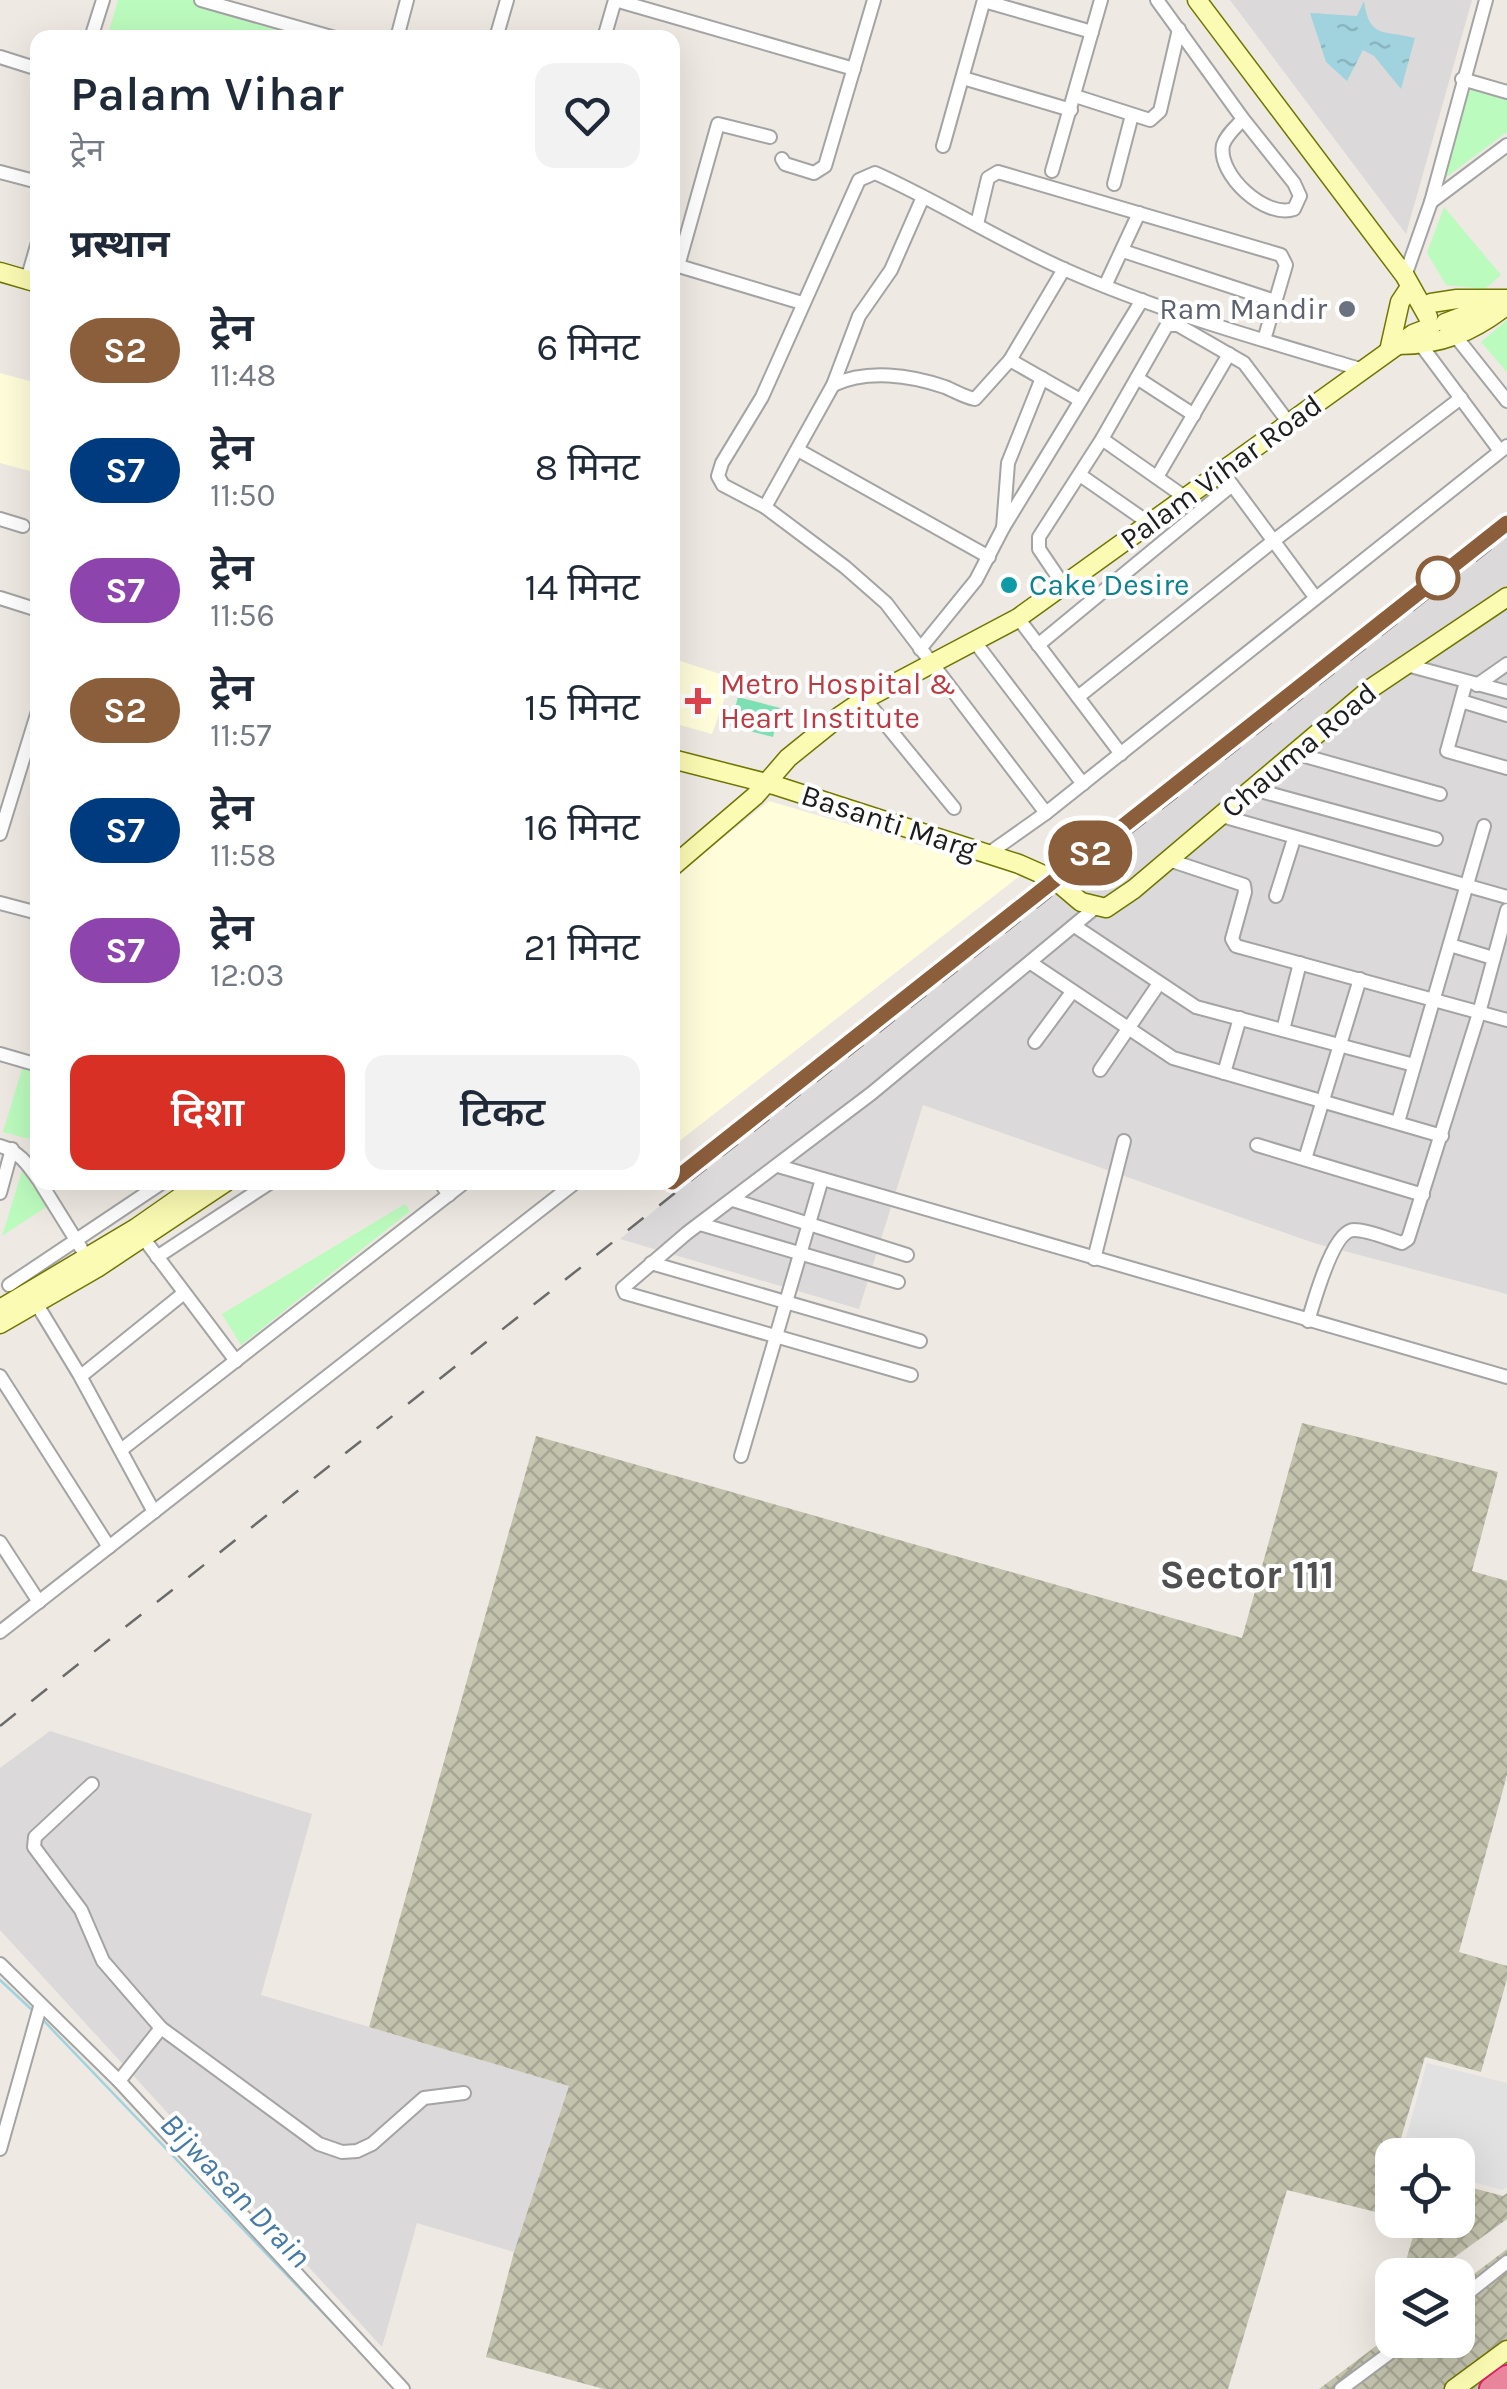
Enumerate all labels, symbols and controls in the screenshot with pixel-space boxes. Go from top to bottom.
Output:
button: heart [535,63,640,168]
text: Palam Vihar [70,66,344,122]
text: ट्रेन [70,132,104,169]
text: प्रस्थान [70,222,170,267]
place label: Ram Mandir [1159,291,1327,327]
marker: Ram Mandir [1336,298,1358,320]
text: ट्रेन [210,306,254,351]
text: 6 मिनट [536,325,640,370]
text: S2 [103,330,147,371]
text: 11:48 [210,357,276,394]
street label: Palam Vihar Road [1113,387,1329,557]
text: ट्रेन [210,426,254,471]
text: 8 मिनट [535,445,640,490]
text: S7 [105,450,145,491]
text: 11:50 [210,477,276,514]
text: ट्रेन [210,546,254,591]
unlabelled marker [1417,557,1459,599]
text: 14 मिनट [524,565,640,610]
place label: Cake Desire [1029,567,1190,603]
text: S7 [105,570,145,611]
marker: Cake Desire [998,574,1020,596]
text: 11:56 [210,597,275,634]
text: ट्रेन [210,666,254,711]
place label: Metro Hospital & Heart Institute [720,666,956,736]
street label: Chauma Road [1214,675,1384,825]
text: 15 मिनट [524,685,640,730]
marker: Metro Hospital & Heart Institute [685,688,711,714]
text: S2 [103,690,147,731]
text: 11:57 [210,717,272,754]
street label: Basanti Marg [797,777,981,867]
text: ट्रेन [210,786,254,831]
text: 16 मिनट [524,805,640,850]
text: S7 [105,810,145,851]
line badge: S2 [1045,820,1135,886]
text: S2 [1068,833,1112,874]
text: 11:58 [210,837,276,874]
text: ट्रेन [210,906,254,951]
text: 21 मिनट [524,925,640,970]
text: S7 [105,930,145,971]
text: 12:03 [210,957,284,994]
button: दिशा [70,1055,345,1170]
button: टिकट [365,1055,640,1170]
district label: Sector 111 [1160,1551,1334,1598]
water label: Bijwasan Drain [153,2105,318,2275]
map controls [1375,2138,1475,2358]
button: locate [1375,2138,1475,2238]
button: layers [1375,2258,1475,2358]

